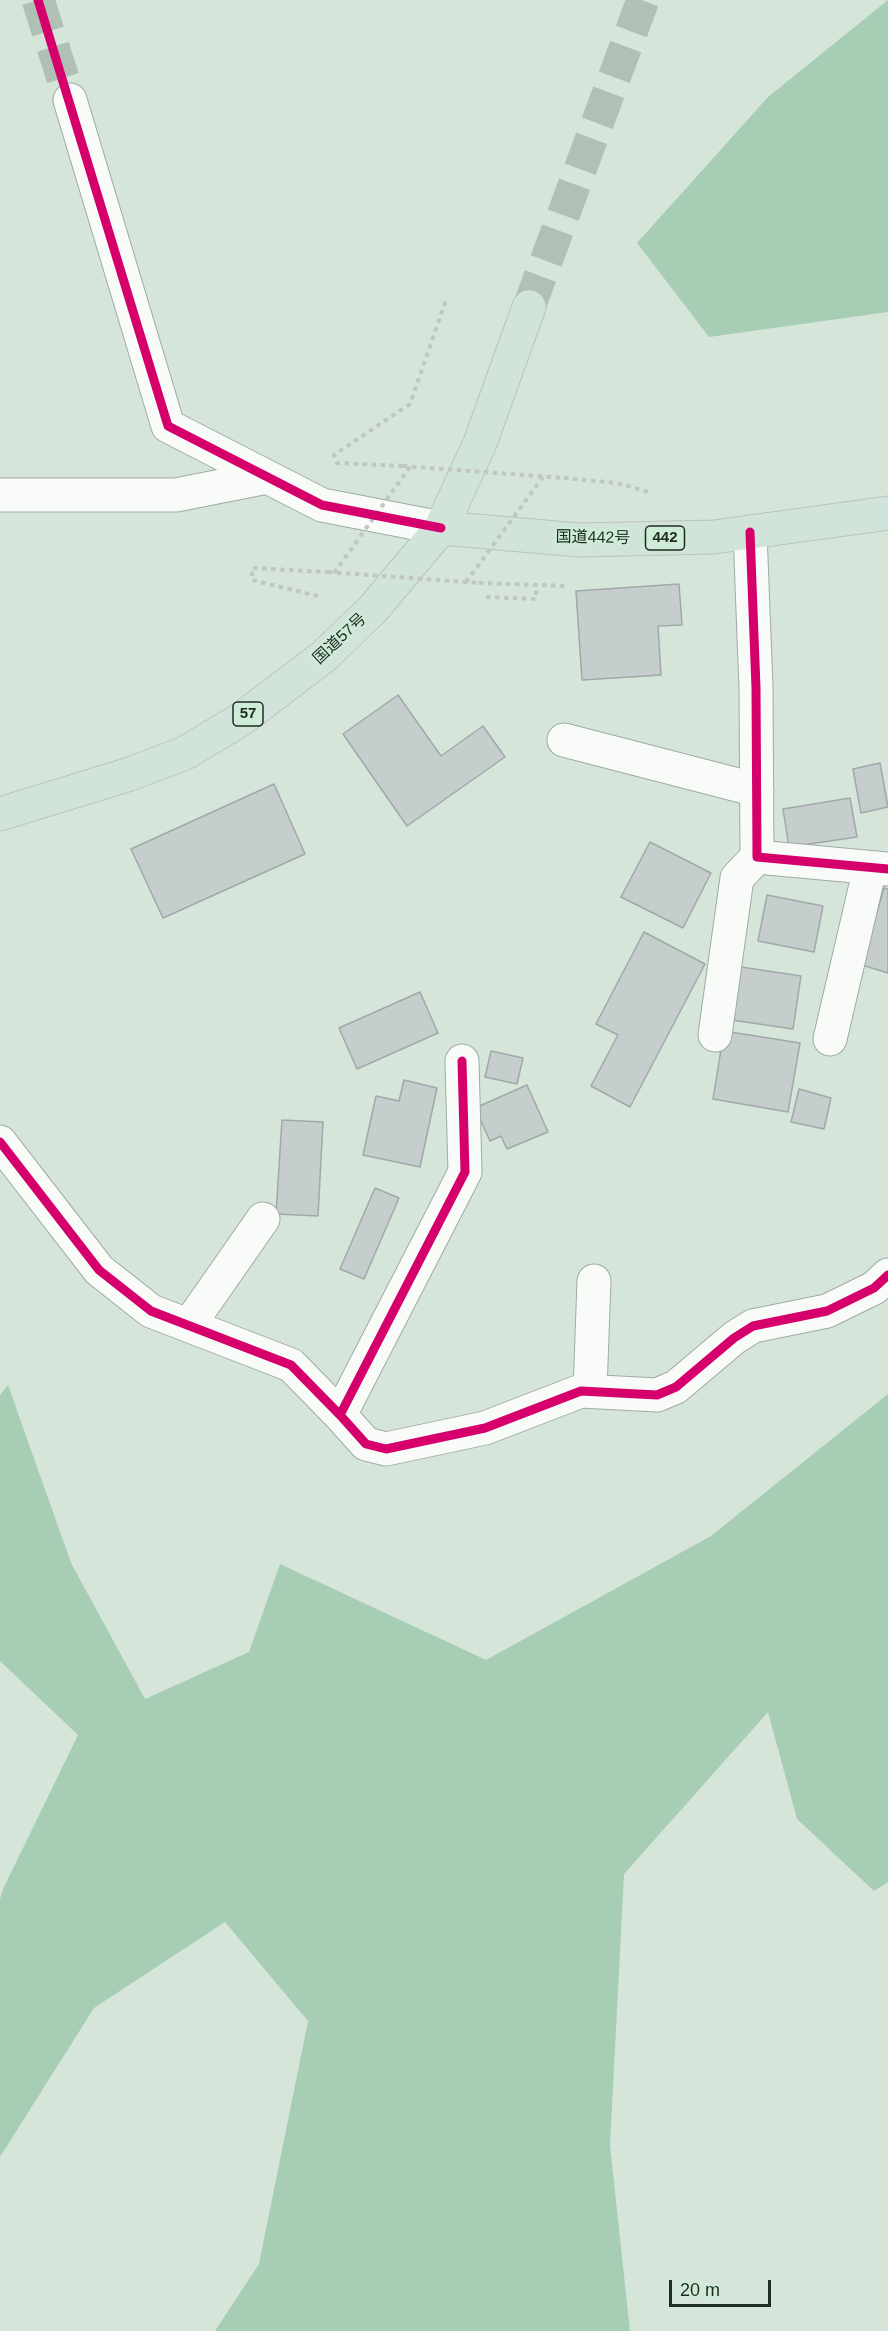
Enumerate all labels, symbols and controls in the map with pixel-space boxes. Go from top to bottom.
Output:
road number: 442 [646,526,684,550]
street label: 国道442号 [555,528,631,548]
street label: 国道57号 [309,610,371,668]
road number: 57 [233,702,263,726]
scale bar [672,2268,774,2306]
text: 20 m [680,2280,720,2300]

